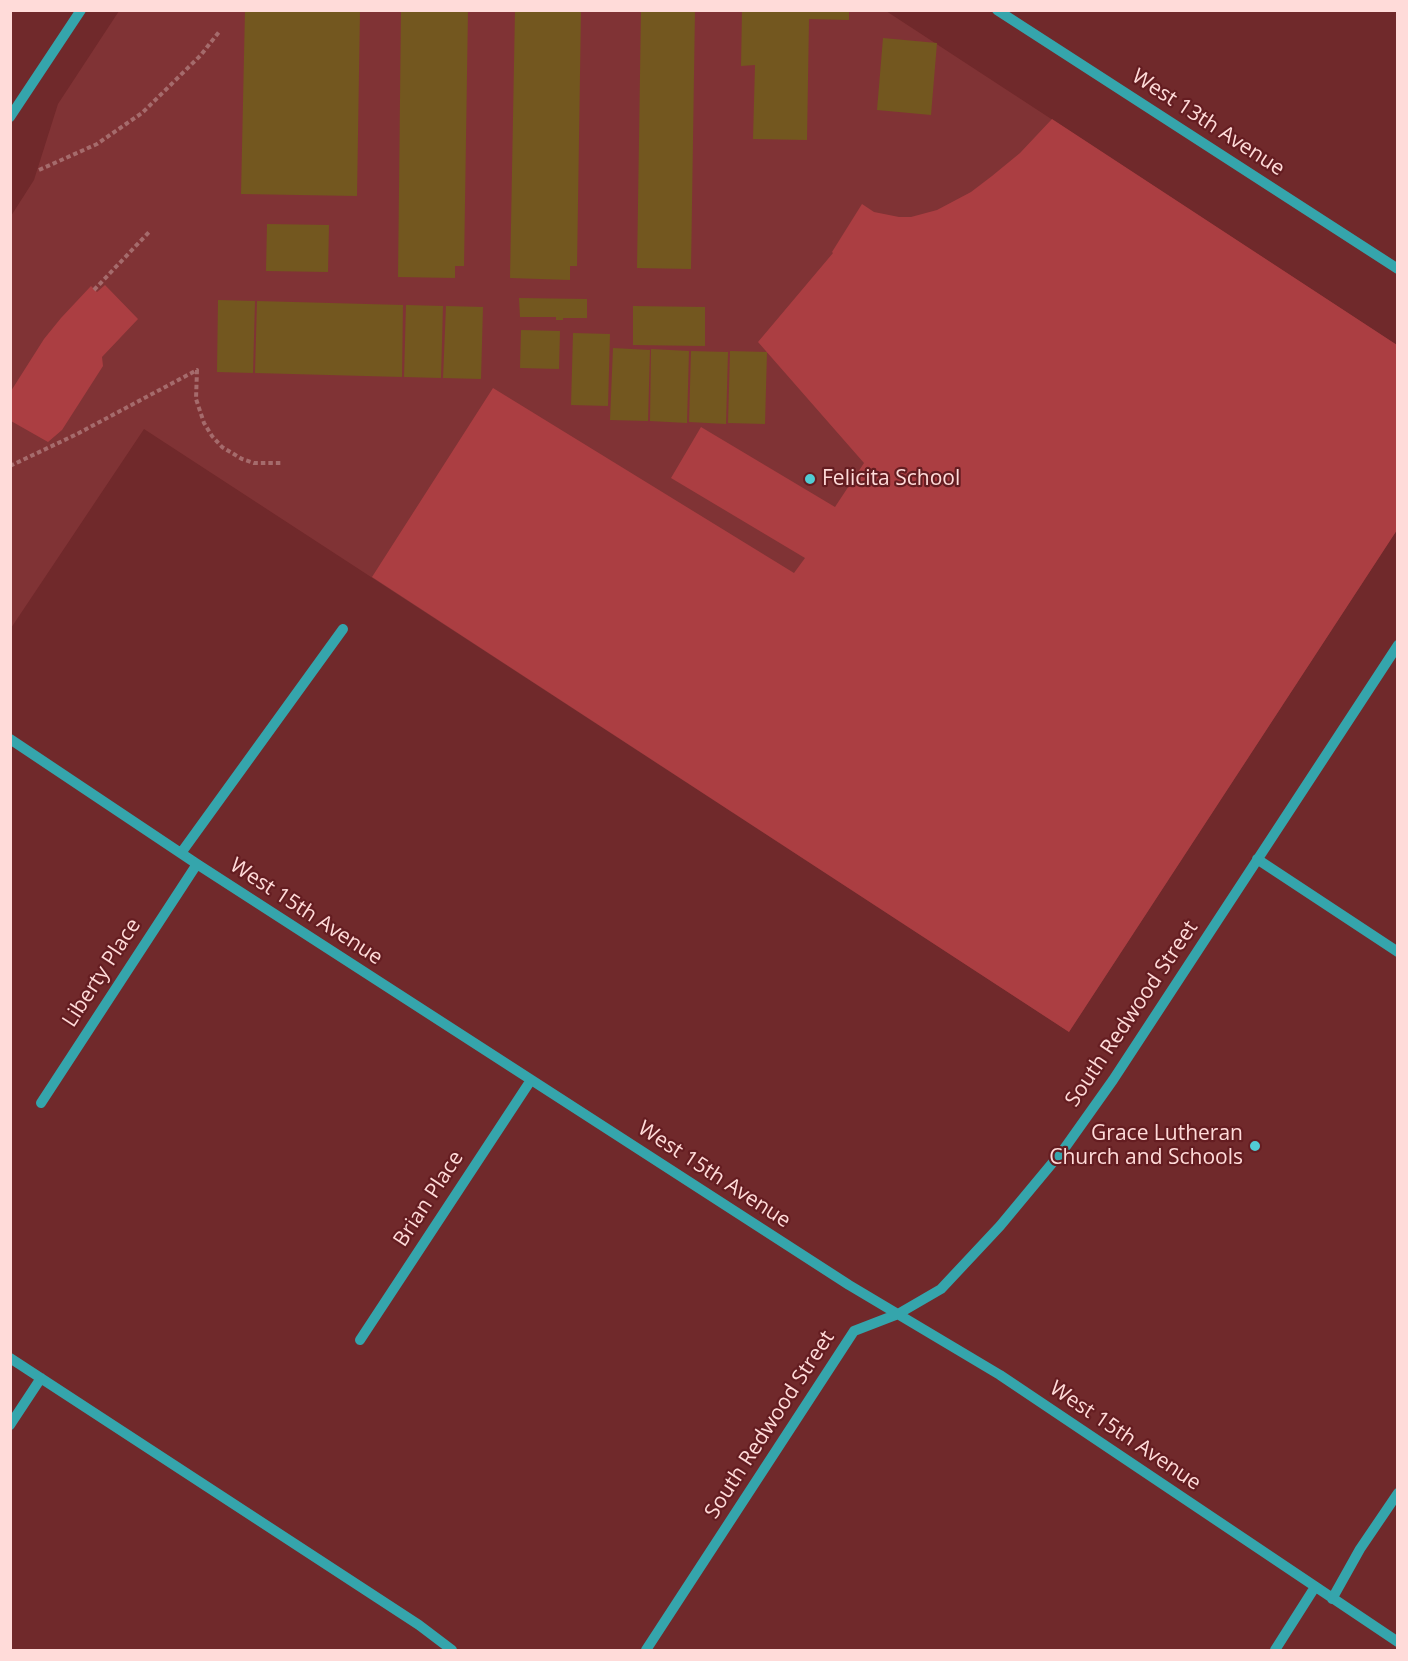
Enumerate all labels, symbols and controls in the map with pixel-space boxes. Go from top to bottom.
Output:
street label: West 13th Avenue [1127,64,1289,182]
place label: Felicita School [822,466,960,492]
marker: Felicita School [803,472,817,486]
street label: West 15th Avenue [225,853,387,971]
street label: Liberty Place [58,914,146,1032]
street label: South Redwood Street [1060,916,1204,1112]
street label: West 15th Avenue [633,1116,795,1234]
place label: Grace Lutheran Church and Schools [1049,1121,1243,1171]
marker: Grace Lutheran Church and Schools [1248,1139,1262,1153]
street label: Brian Place [389,1146,469,1252]
street label: South Redwood Street [700,1326,840,1524]
street label: West 15th Avenue [1045,1376,1205,1496]

